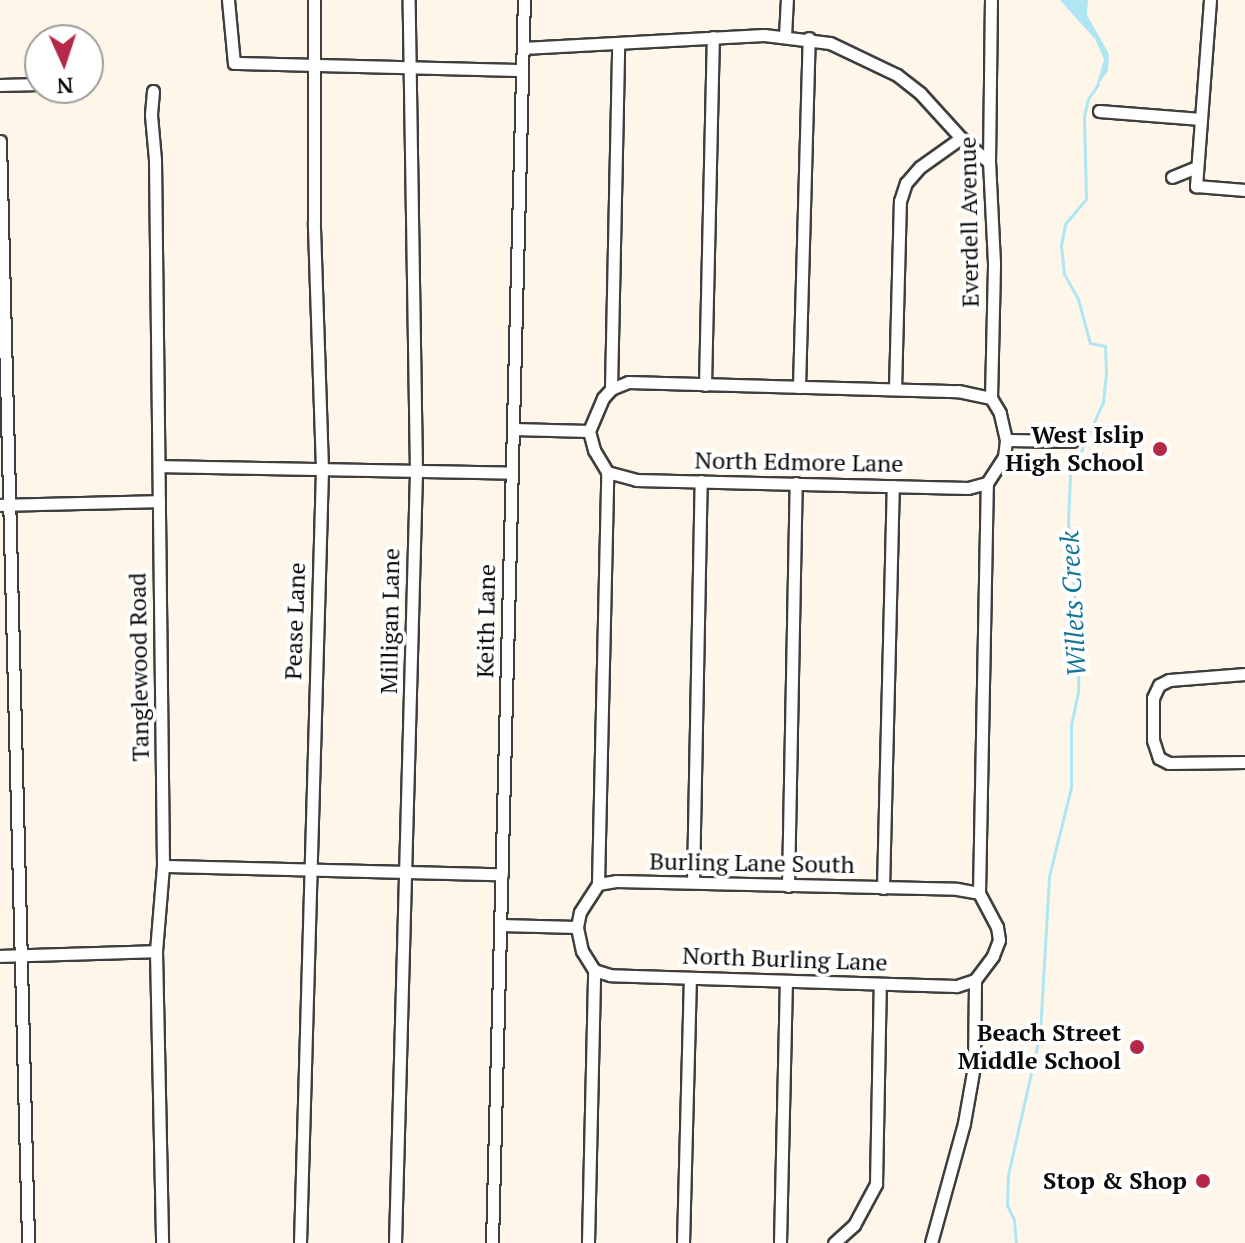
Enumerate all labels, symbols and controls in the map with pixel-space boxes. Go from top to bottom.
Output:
north arrow [24,24,104,104]
text: N [56,72,74,101]
street label: Everdell Avenue [953,136,985,308]
place label: West Islip High School [1005,421,1144,477]
marker: West Islip High School [1151,440,1169,458]
street label: North Edmore Lane [694,446,904,478]
water label: Willets Creek [1054,530,1092,678]
street label: Milligan Lane [374,548,406,694]
street label: Pease Lane [279,562,311,680]
street label: Keith Lane [471,564,501,678]
street label: Tanglewood Road [123,572,155,762]
street label: Burling Lane South [649,847,855,879]
street label: North Burling Lane [682,941,888,977]
place label: Beach Street Middle School [958,1019,1121,1075]
marker: Beach Street Middle School [1128,1038,1146,1056]
place label: Stop & Shop [1043,1167,1187,1195]
marker: Stop & Shop [1194,1172,1212,1190]

